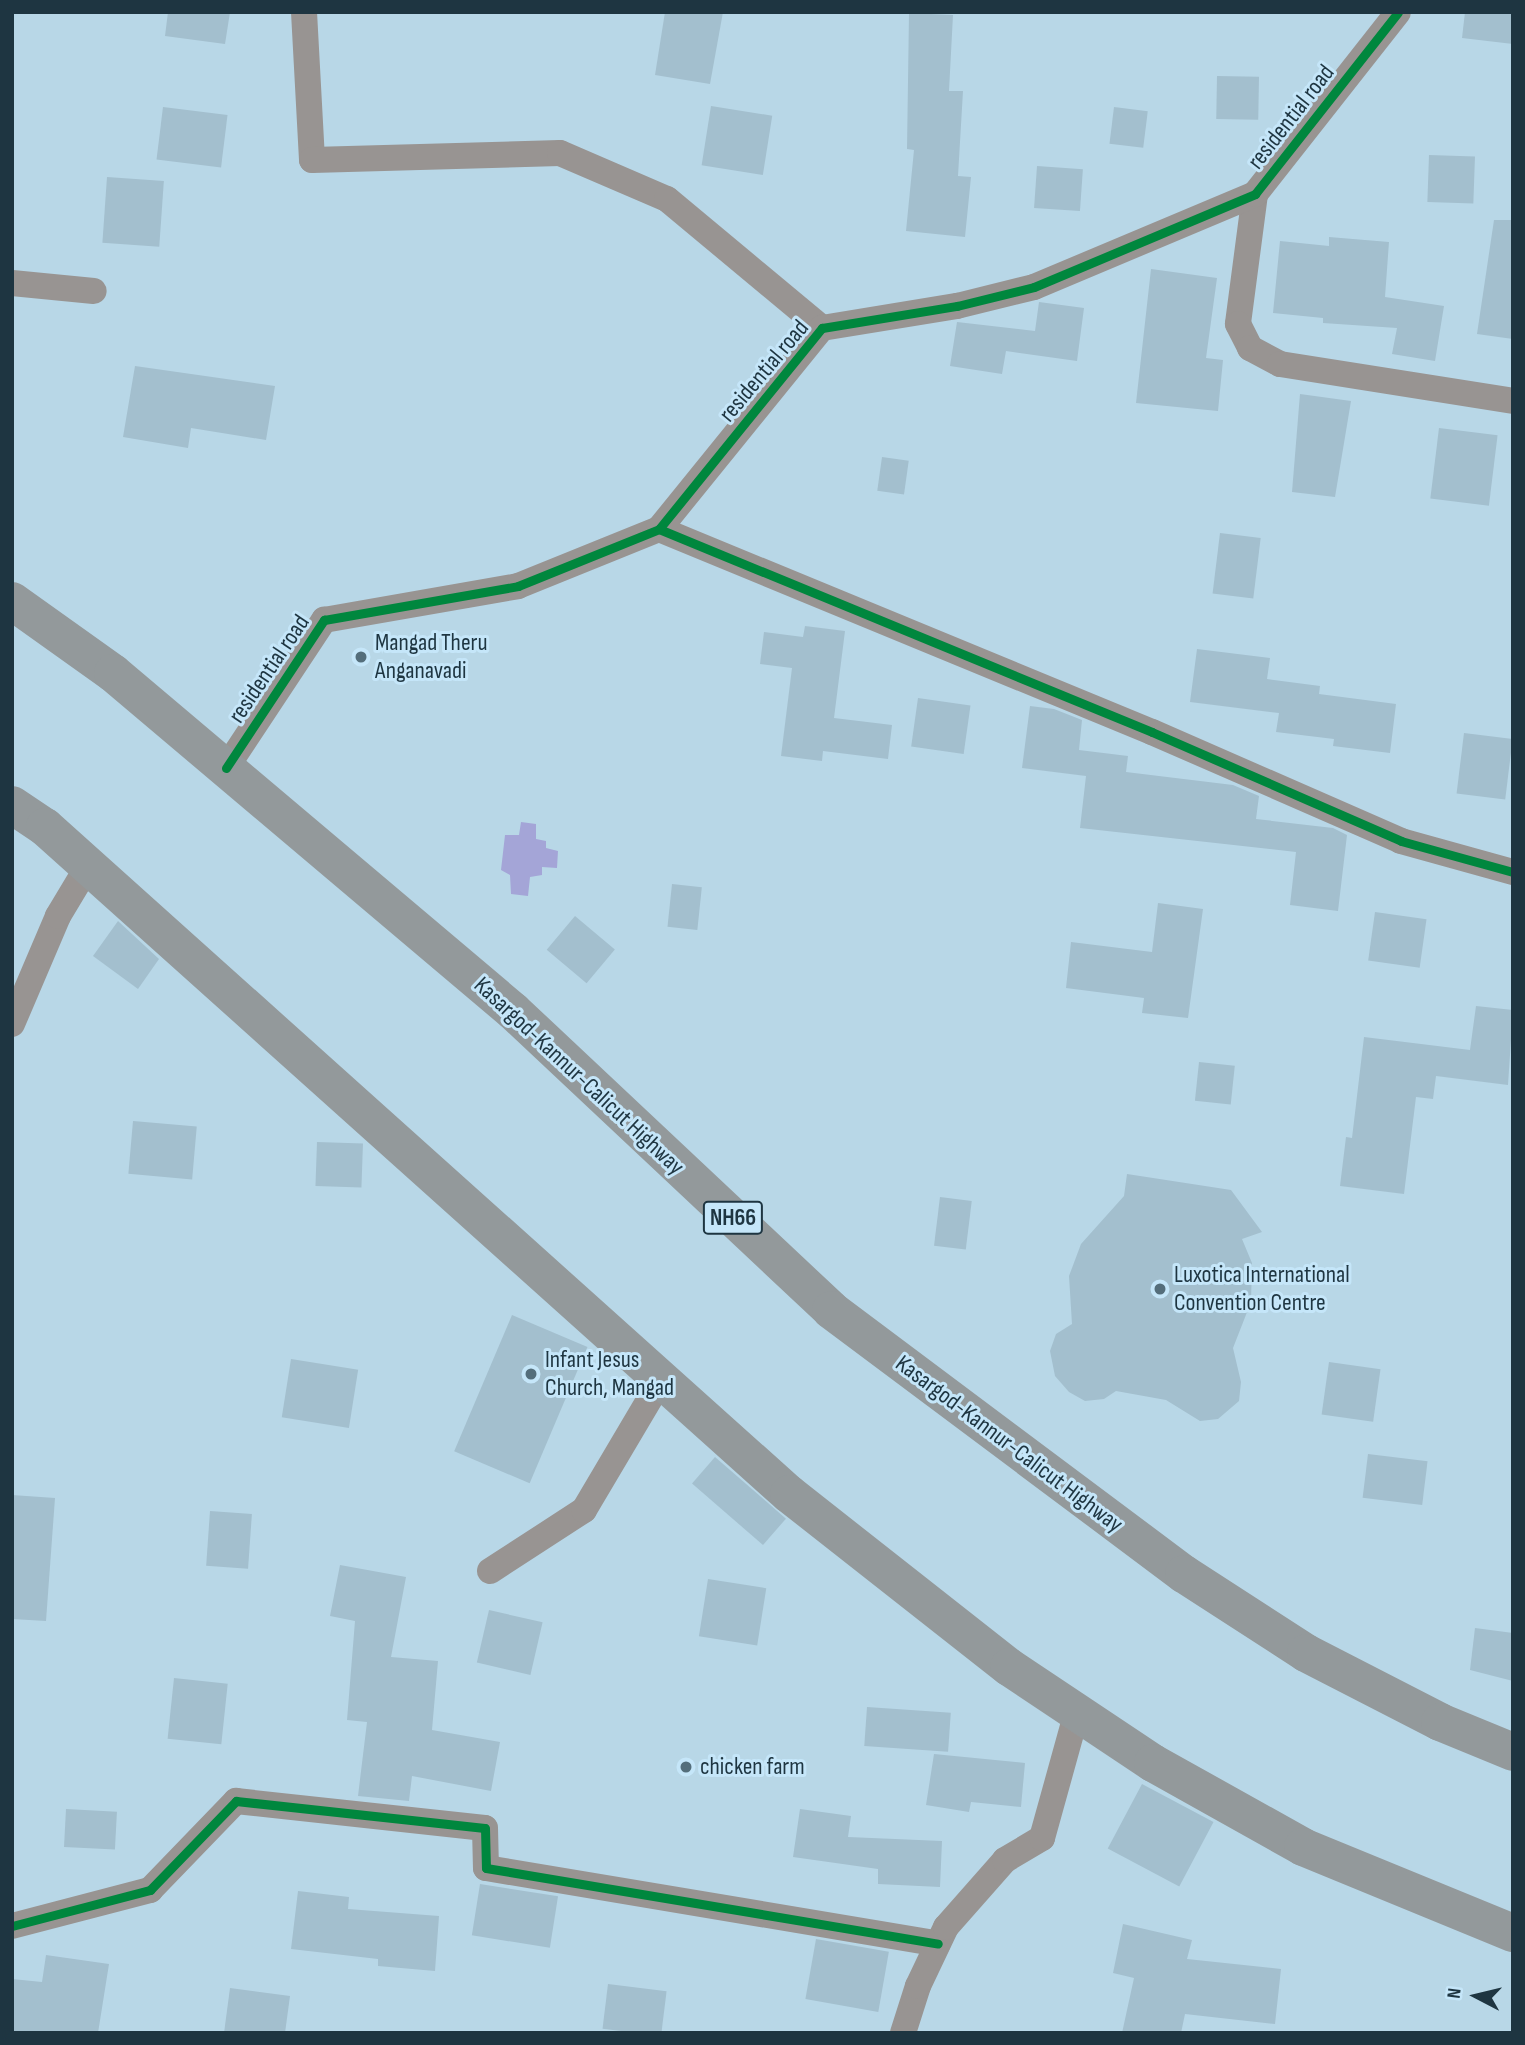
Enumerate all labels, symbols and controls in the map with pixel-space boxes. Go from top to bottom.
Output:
street label: residential road [1241,59,1341,175]
street label: residential road [713,314,815,428]
street label: residential road [222,609,316,729]
place label: Mangad Theru Anganavadi [375,629,487,685]
marker: Mangad Theru Anganavadi [353,649,369,665]
street label: Kasargod-Kannur-Calicut Highway [468,971,690,1181]
road number: NH66 [702,1198,764,1238]
place label: Luxotica International Convention Centre [1174,1261,1350,1317]
marker: Luxotica International Convention Centre [1152,1281,1168,1297]
place label: Infant Jesus Church, Mangad [545,1346,674,1402]
street label: Kasargod-Kannur-Calicut Highway [890,1349,1128,1539]
marker: Infant Jesus Church, Mangad [523,1366,539,1382]
place label: chicken farm [700,1753,805,1781]
marker: chicken farm [678,1759,694,1775]
north arrow [1441,1961,1511,2031]
text: N [1443,1987,1467,2000]

